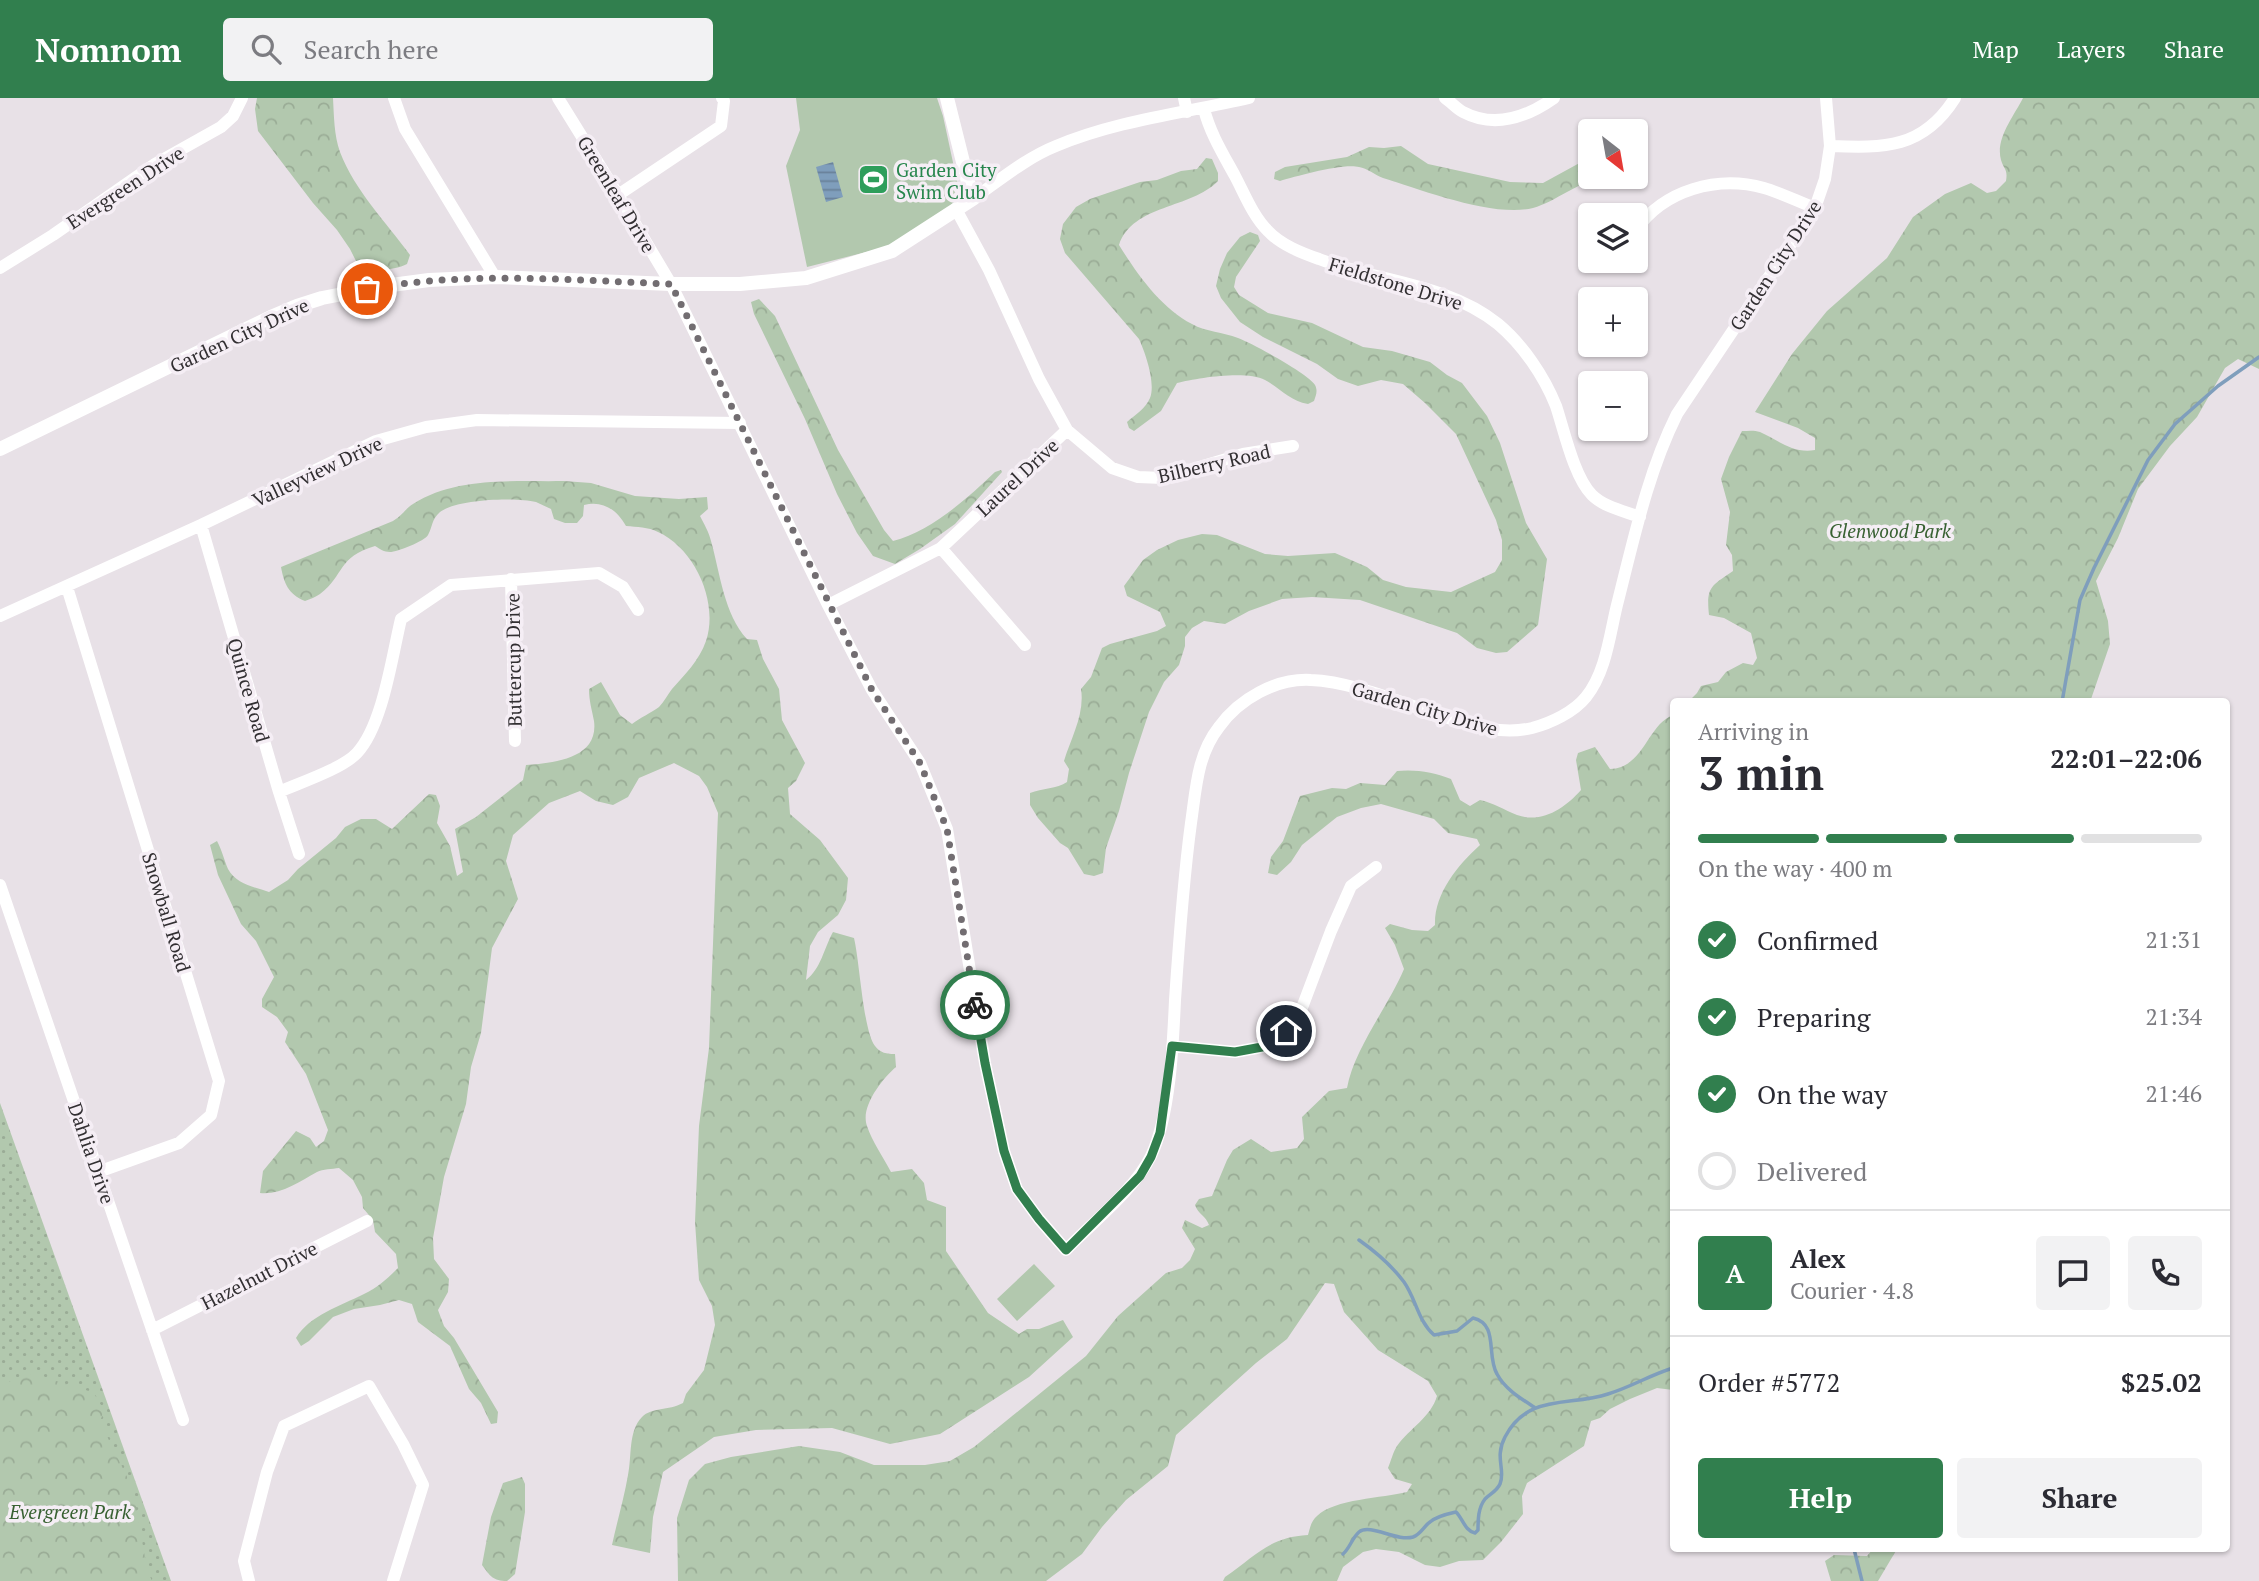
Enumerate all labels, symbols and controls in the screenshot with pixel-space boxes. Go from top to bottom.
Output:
search box [223,18,713,81]
text: Nomnom [35,28,181,71]
icon: search [247,30,285,68]
text: Search here [303,32,439,66]
text: Map [1972,33,2019,65]
text: Layers [2057,33,2126,65]
text: Share [2164,33,2224,65]
north arrow [1578,119,1648,189]
map controls [1578,119,1648,441]
street label: Greenleaf Drive [572,131,662,257]
street label: Evergreen Drive [62,140,188,234]
place label: Garden City Swim Club [896,157,997,204]
sports icon: Garden City Swim Club [856,163,890,197]
street label: Garden City Drive [1724,195,1826,335]
button: layers [1578,203,1648,273]
street label: Fieldstone Drive [1326,251,1466,315]
pin [337,259,397,319]
icon: bag [348,270,386,308]
button: + [1578,287,1648,357]
street label: Garden City Drive [166,292,312,378]
button: − [1578,371,1648,441]
street label: Valleyview Drive [248,430,386,512]
street label: Laurel Drive [971,433,1063,521]
street label: Bilberry Road [1155,438,1273,488]
park label: Glenwood Park [1829,518,1952,543]
street label: Buttercup Drive [499,593,527,727]
street label: Quince Road [222,635,276,745]
street label: Garden City Drive [1349,675,1501,741]
text: Arriving in [1698,716,1809,747]
text: 22:01–22:06 [2050,741,2202,775]
text: 3 min [1698,742,1824,803]
street label: Snowball Road [137,849,197,975]
text: On the way · 400 m [1698,853,1892,884]
icon: check [1698,921,1736,959]
text: Confirmed [1757,923,1878,957]
text: 21:31 [2145,924,2202,955]
courier [940,970,1010,1040]
icon: bike [956,986,994,1024]
icon: check [1698,998,1736,1036]
text: Preparing [1757,1000,1870,1034]
pin [1256,1001,1316,1061]
text: 21:34 [2145,1001,2202,1032]
icon: home [1267,1012,1305,1050]
icon: check [1698,1075,1736,1113]
text: On the way [1757,1077,1888,1111]
text: 21:46 [2145,1078,2202,1109]
street label: Dahlia Drive [63,1099,121,1207]
text: Delivered [1757,1154,1867,1188]
street label: Hazelnut Drive [197,1235,321,1315]
button: chat [2036,1236,2110,1310]
button: phone [2128,1236,2202,1310]
text: Alex [1790,1241,1846,1275]
text: A [1726,1256,1744,1290]
text: Courier · 4.8 [1790,1275,1914,1306]
text: Order #5772 [1698,1365,1840,1399]
text: $25.02 [2121,1365,2202,1399]
button: Help [1698,1458,1943,1538]
button: Share [1957,1458,2202,1538]
park label: Evergreen Park [8,1499,132,1524]

